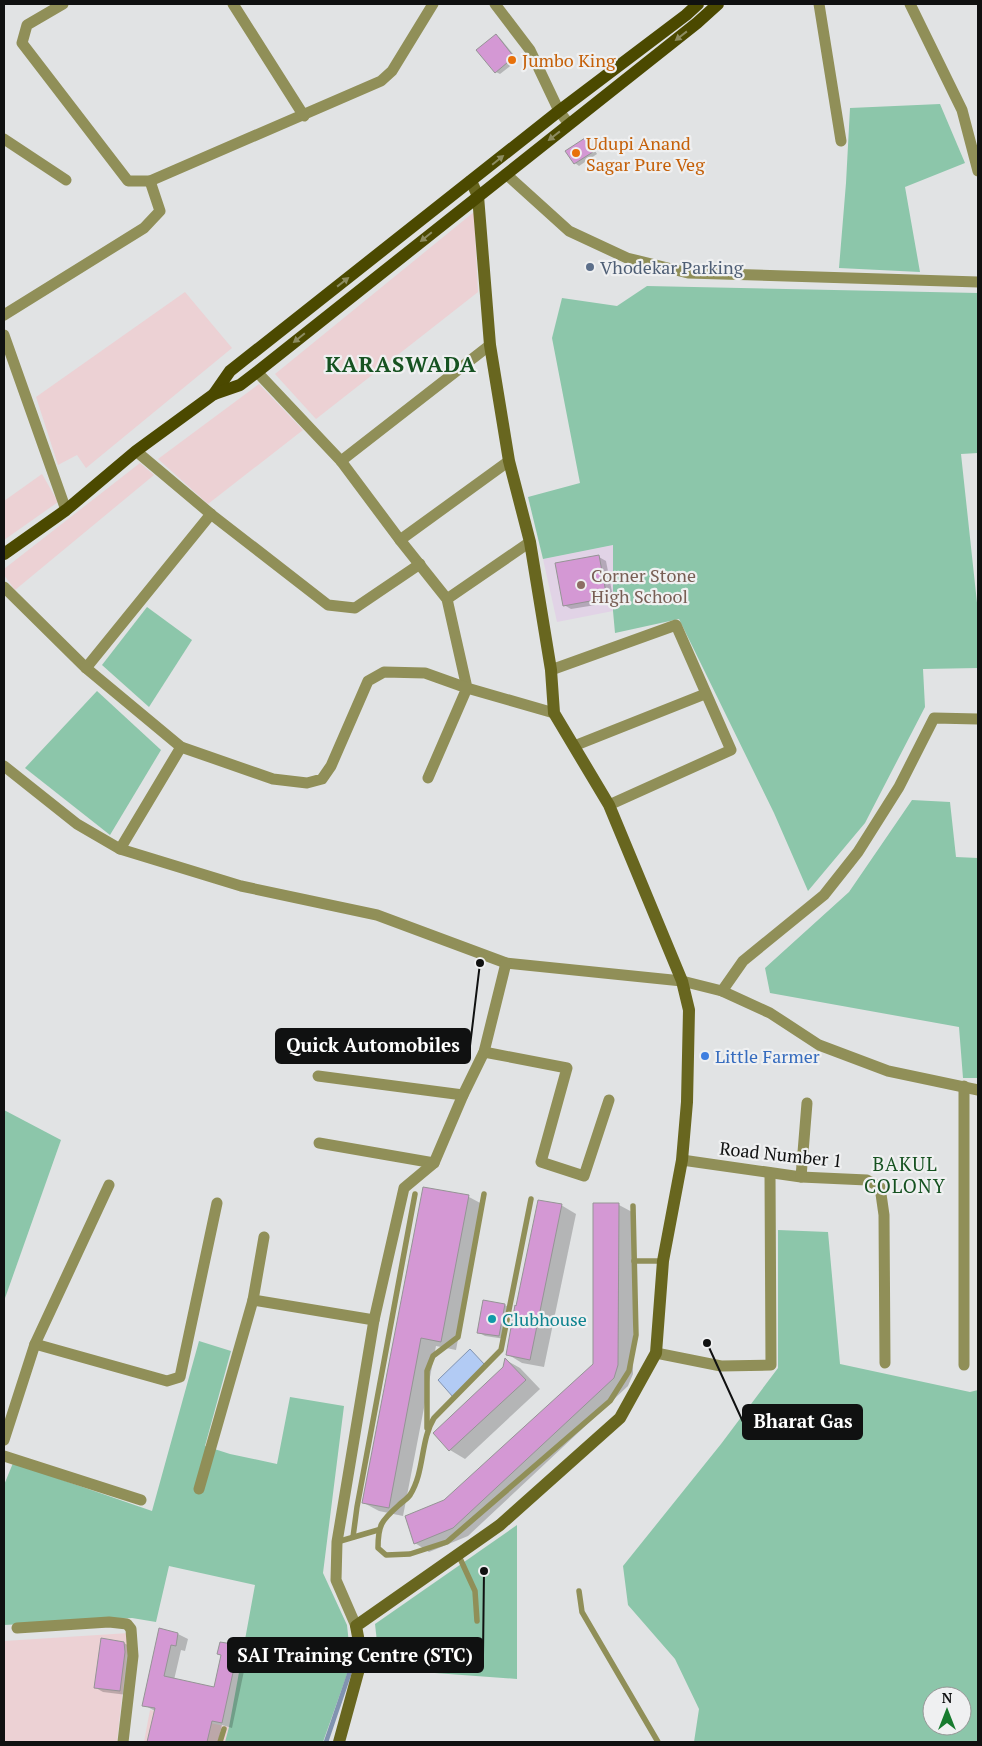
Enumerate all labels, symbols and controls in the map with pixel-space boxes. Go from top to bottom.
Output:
one-way arrow [675,30,688,41]
place label: Jumbo King [522,48,616,72]
marker: Jumbo King [506,54,518,66]
one-way arrow [547,131,560,141]
place label: Udupi Anand Sagar Pure Veg [586,131,705,176]
marker: Udupi Anand Sagar Pure Veg [570,147,582,159]
one-way arrow [491,154,504,165]
one-way arrow [420,232,433,243]
place label: Vhodekar Parking [600,255,744,279]
marker: Vhodekar Parking [584,261,596,273]
one-way arrow [336,277,349,288]
one-way arrow [293,333,306,344]
district label: KARASWADA [325,349,477,378]
place label: Corner Stone High School [591,563,696,608]
marker: Corner Stone High School [575,579,587,591]
callout: Quick Automobiles [276,1029,470,1063]
text: Quick Automobiles [286,1032,460,1057]
place label: Little Farmer [715,1044,820,1068]
marker: Little Farmer [699,1050,711,1062]
street label: Road Number 1 [718,1136,844,1172]
district label: BAKUL COLONY [864,1151,946,1198]
place label: Clubhouse [502,1307,587,1331]
marker: Clubhouse [486,1313,498,1325]
callout: Bharat Gas [743,1405,862,1439]
text: Bharat Gas [753,1408,853,1433]
callout: SAI Training Centre (STC) [228,1638,483,1672]
text: SAI Training Centre (STC) [237,1642,473,1667]
north arrow [922,1686,972,1736]
text: N [942,1688,953,1707]

